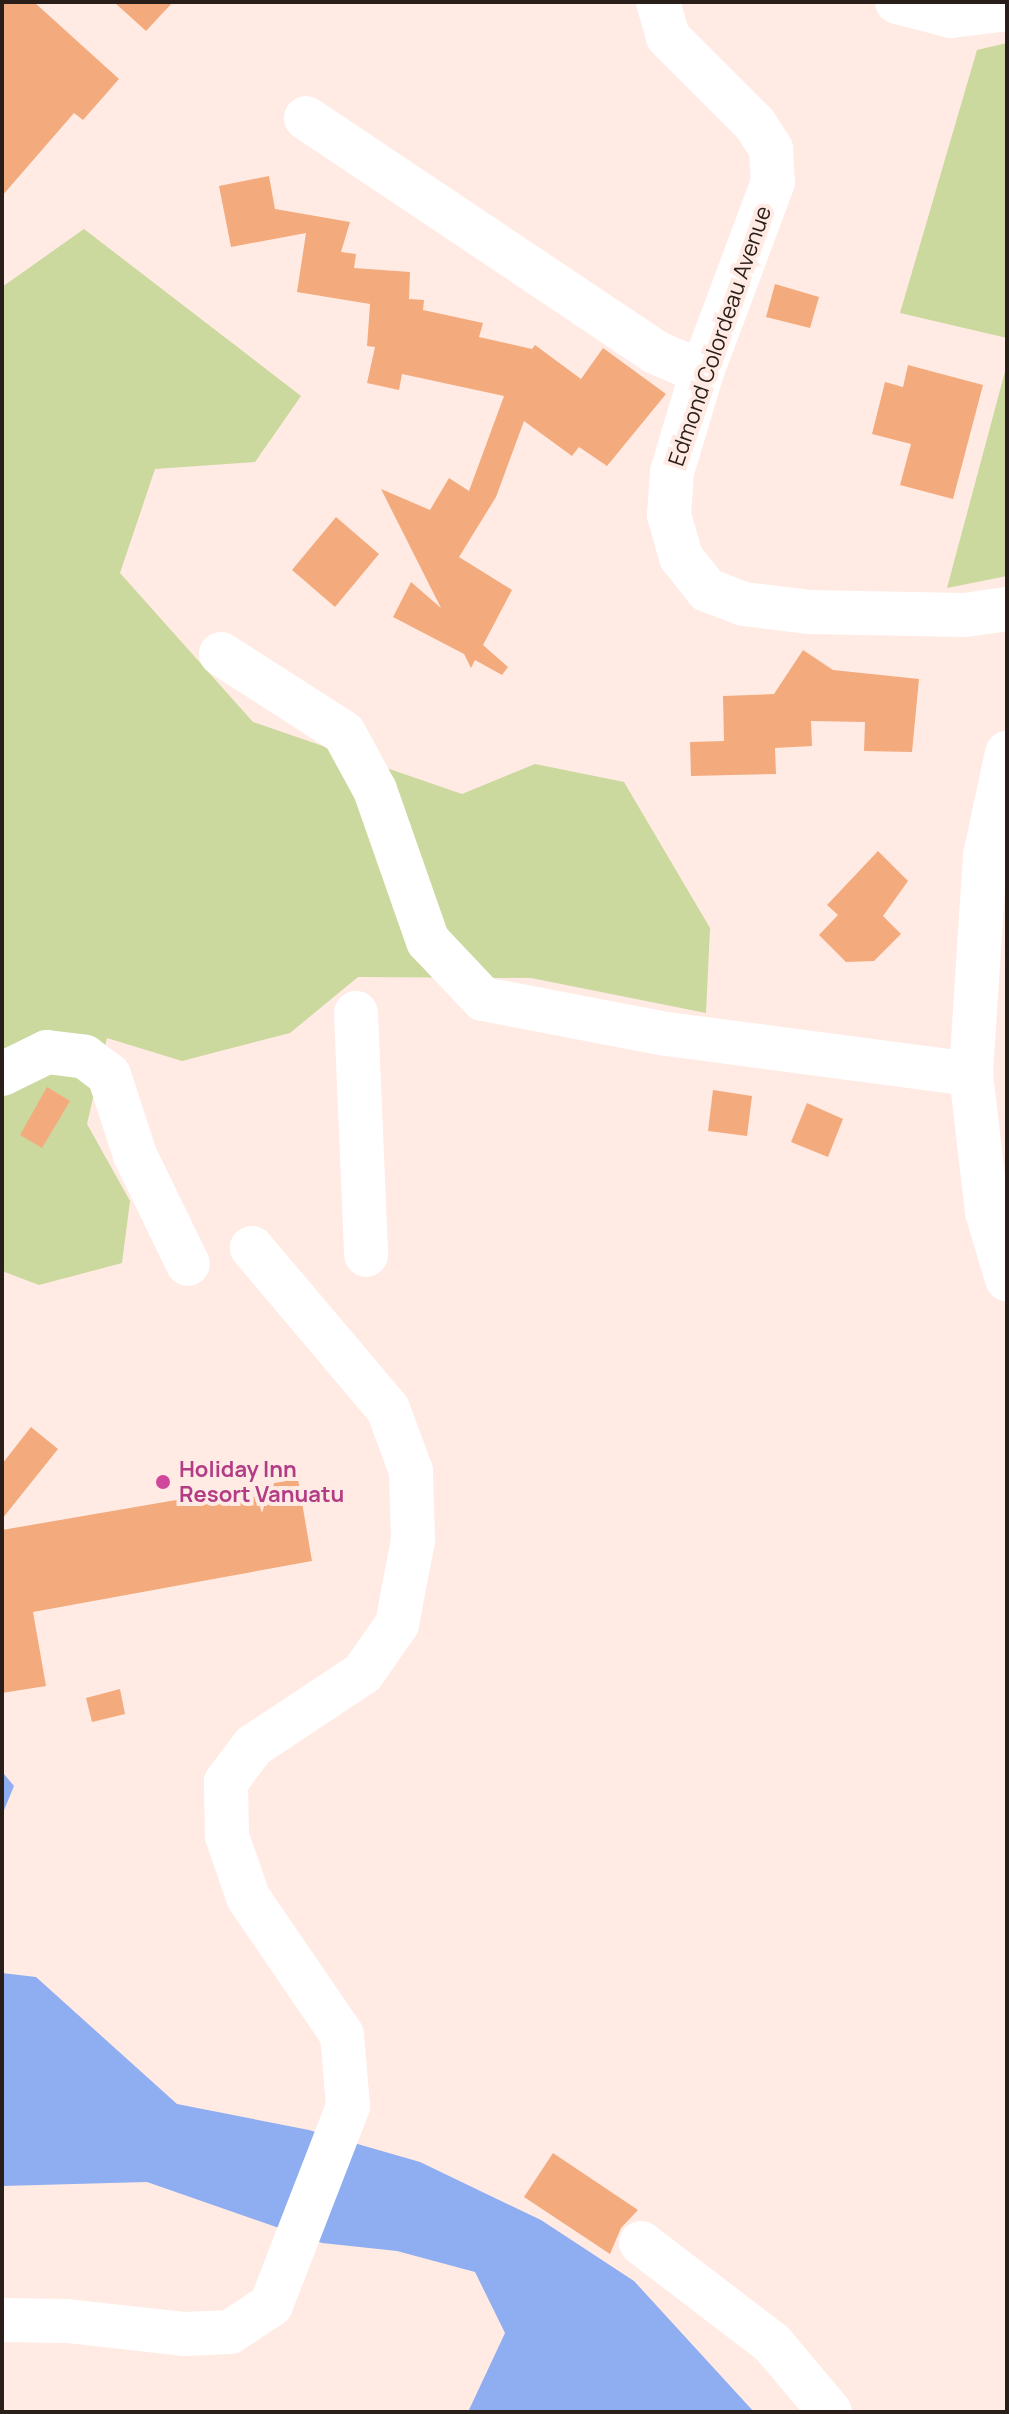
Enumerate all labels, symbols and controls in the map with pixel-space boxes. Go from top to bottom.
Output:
street label: Edmond Colordeau Avenue [663,203,777,469]
place label: Holiday Inn Resort Vanuatu [179,1456,344,1508]
marker: Holiday Inn Resort Vanuatu [154,1473,172,1491]

